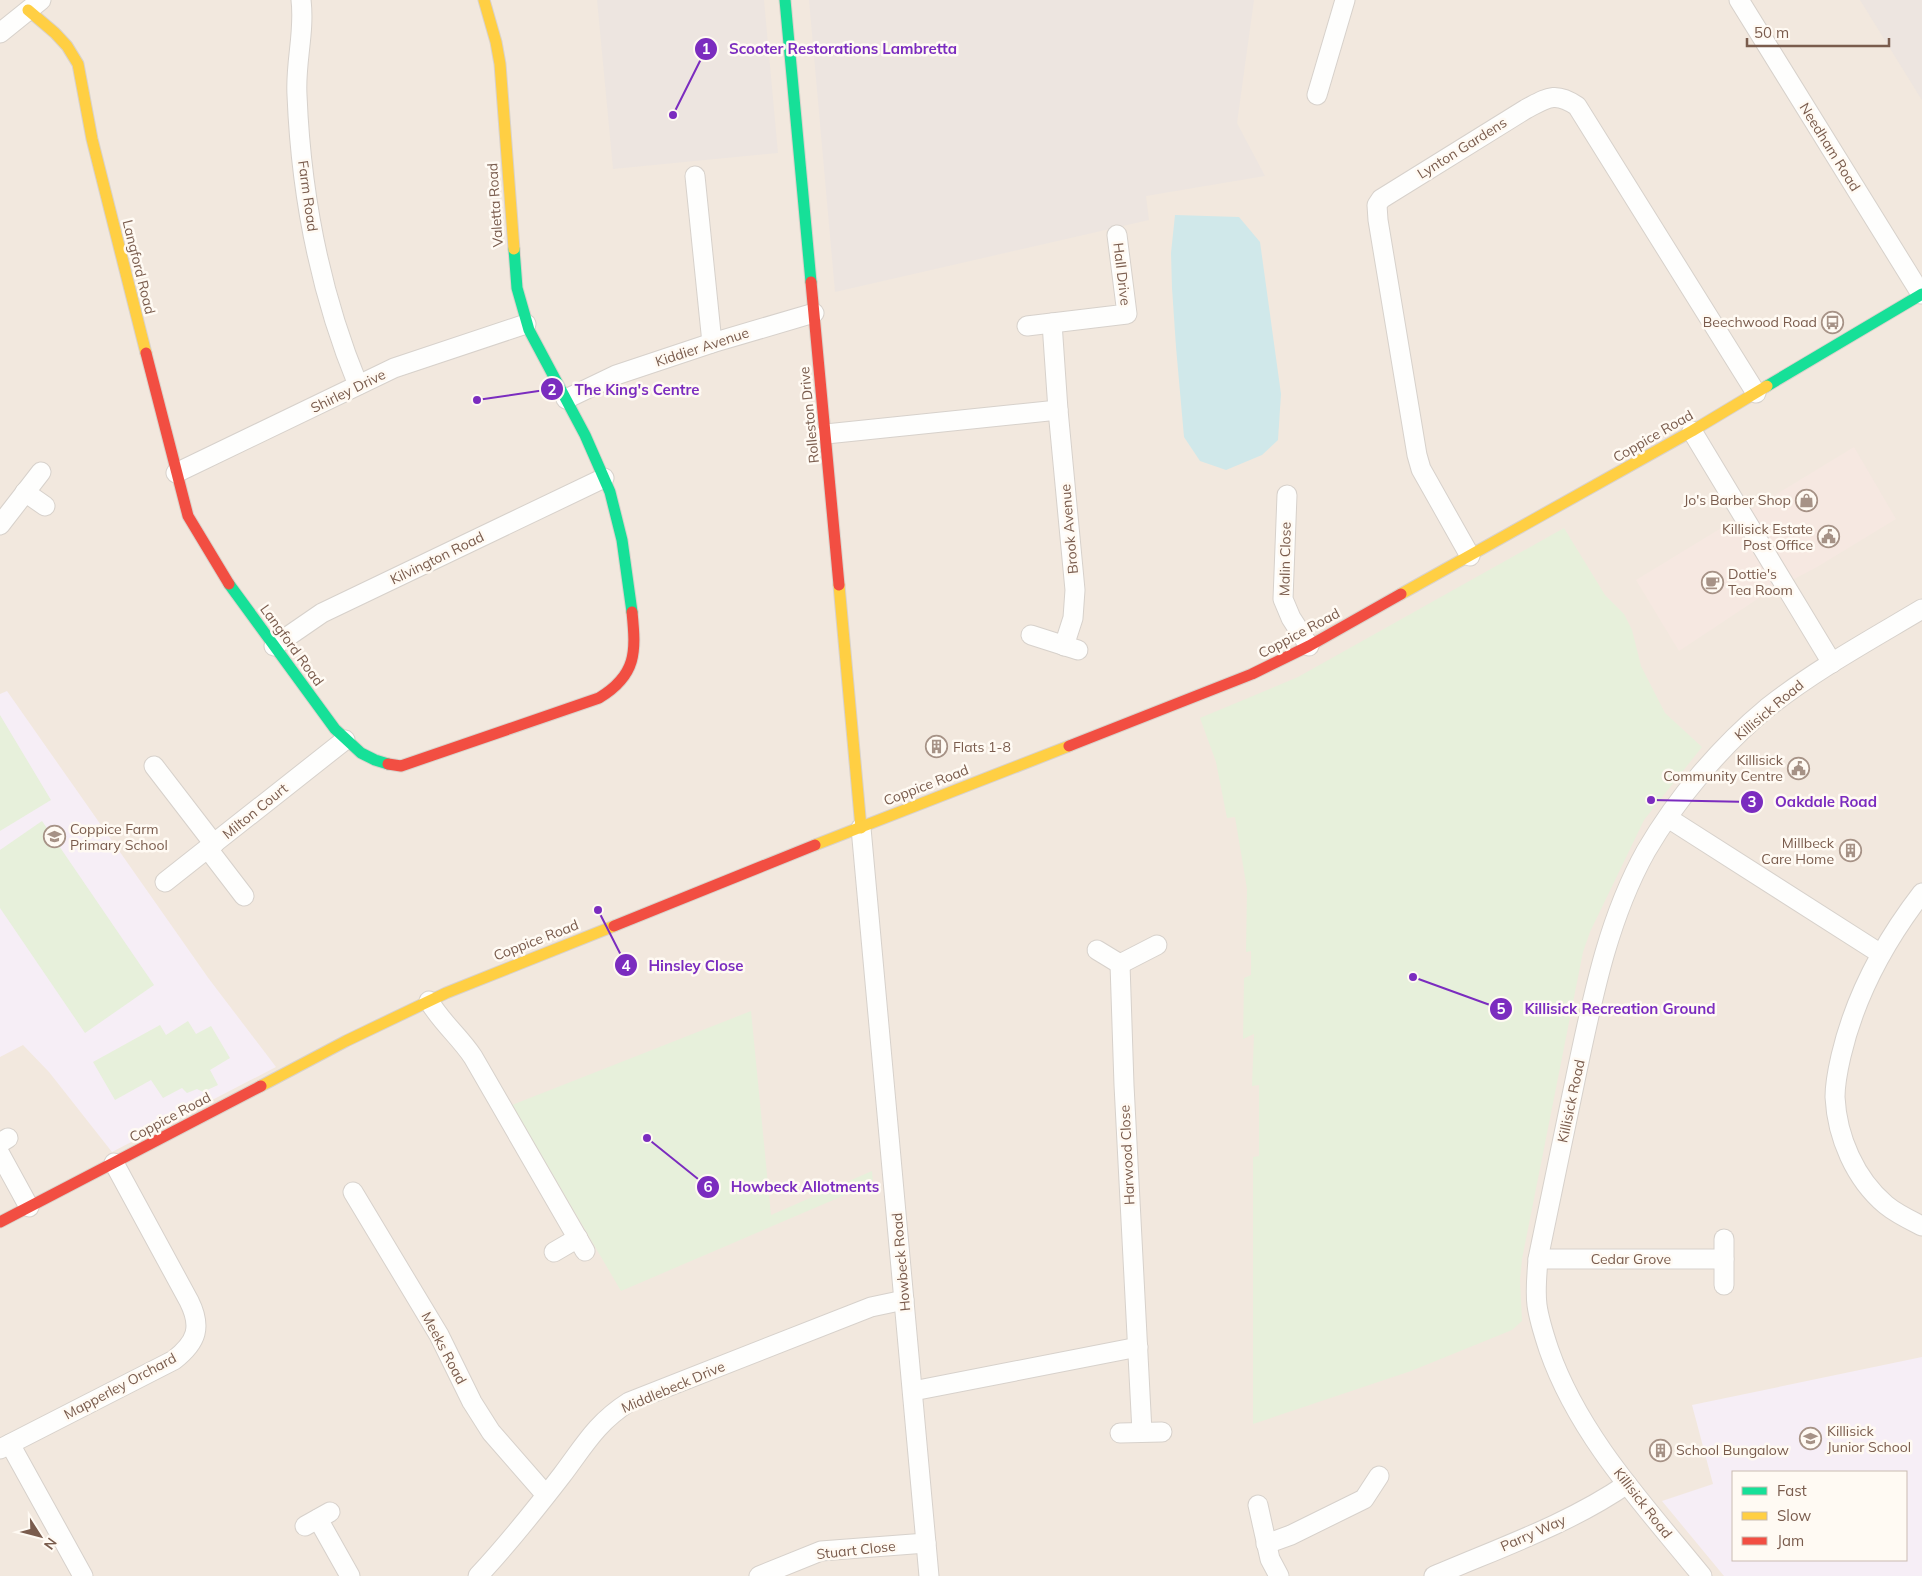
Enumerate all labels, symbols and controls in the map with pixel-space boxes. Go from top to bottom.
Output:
scale bar [1747,15,1890,47]
text: 50 m [1754,23,1789,42]
callout: Scooter Restorations Lambretta [693,34,967,64]
text: 1 [701,39,711,58]
text: Scooter Restorations Lambretta [729,39,957,58]
street label: Needham Road [1796,99,1864,195]
street label: Lynton Gardens [1414,113,1510,183]
street label: Farm Road [294,159,322,233]
street label: Valetta Road [483,162,507,248]
street label: Langford Road [119,218,159,316]
street label: Hall Drive [1109,242,1135,306]
bus stop icon: Beechwood Road [1821,310,1845,334]
place label: Beechwood Road [1703,313,1817,331]
street label: Kiddier Avenue [653,323,751,371]
street label: Shirley Drive [308,365,388,417]
street label: Rolleston Drive [795,366,823,464]
callout: The King's Centre [540,374,710,404]
text: 2 [547,380,557,399]
text: The King's Centre [575,380,699,399]
street label: Coppice Road [1610,406,1696,466]
street label: Brook Avenue [1056,483,1082,575]
shop icon: Jo's Barber Shop [1795,488,1819,512]
place label: Jo's Barber Shop [1684,491,1791,509]
place label: Killisick Estate Post Office [1722,520,1813,554]
street label: Malin Close [1275,522,1295,596]
public building icon: Killisick Estate Post Office [1817,525,1841,549]
street label: Kilvington Road [387,528,487,588]
place label: Dottie's Tea Room [1728,565,1793,599]
cafe icon: Dottie's Tea Room [1700,570,1724,594]
street label: Langford Road [256,601,328,689]
street label: Coppice Road [1255,604,1343,662]
street label: Killisick Road [1731,676,1807,744]
building icon: Flats 1-8 [925,735,949,759]
place label: Flats 1-8 [953,738,1011,756]
place label: Killisick Community Centre [1663,751,1784,785]
public building icon: Killisick Community Centre [1787,756,1811,780]
street label: Coppice Road [881,761,971,809]
street label: Milton Court [219,779,291,843]
callout: Oakdale Road [1740,787,1887,817]
text: 3 [1747,792,1757,811]
text: Oakdale Road [1775,792,1877,811]
place label: Coppice Farm Primary School [70,820,168,854]
school or university icon: Coppice Farm Primary School [42,825,66,849]
place label: Millbeck Care Home [1761,834,1835,868]
building icon: Millbeck Care Home [1838,839,1862,863]
street label: Coppice Road [491,916,581,964]
callout: Hinsley Close [613,950,753,980]
text: 4 [621,956,631,975]
text: Hinsley Close [648,956,744,975]
callout: Killisick Recreation Ground [1489,994,1725,1024]
text: 5 [1496,999,1506,1018]
text: Killisick Recreation Ground [1524,999,1716,1018]
street label: Killisick Road [1553,1058,1589,1144]
street label: Coppice Road [126,1088,214,1146]
street label: Harwood Close [1115,1104,1139,1206]
callout: Howbeck Allotments [696,1172,889,1202]
text: 6 [703,1177,713,1196]
text: Howbeck Allotments [731,1177,879,1196]
street label: Howbeck Road [888,1212,914,1312]
street label: Cedar Grove [1591,1250,1671,1268]
street label: Meeks Road [417,1309,471,1387]
street label: Mapperley Orchard [61,1349,179,1423]
street label: Middlebeck Drive [619,1357,727,1417]
place label: Killisick Junior School [1827,1422,1911,1456]
school or university icon: Killisick Junior School [1799,1427,1823,1451]
building icon: School Bungalow [1648,1438,1672,1462]
place label: School Bungalow [1676,1441,1789,1459]
street label: Killisick Road [1610,1464,1676,1542]
legend [1732,1471,1907,1561]
text: Fast [1777,1481,1807,1500]
text: Slow [1777,1506,1811,1525]
street label: Parry Way [1498,1510,1569,1555]
north arrow [15,1511,65,1561]
text: Jam [1777,1531,1804,1550]
text: N [40,1534,61,1553]
street label: Stuart Close [816,1537,896,1563]

